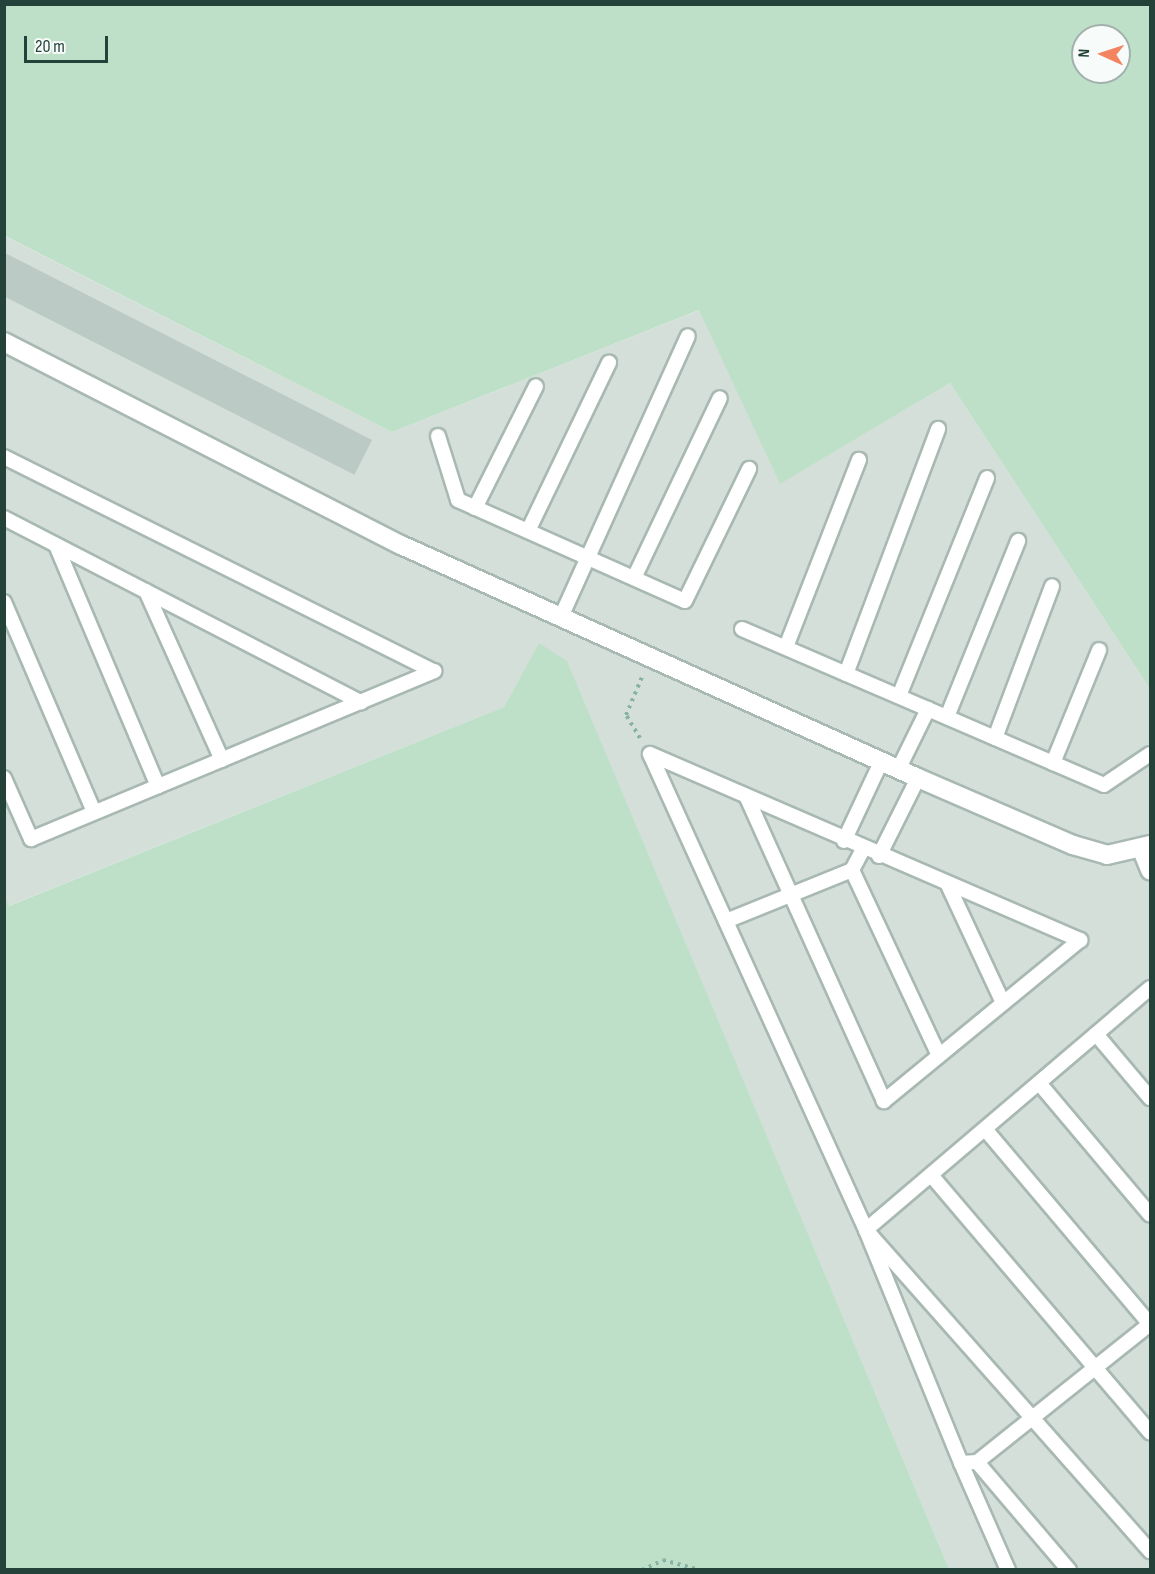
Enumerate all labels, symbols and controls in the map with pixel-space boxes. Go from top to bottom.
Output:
scale bar [27,24,111,62]
north arrow [1071,24,1131,84]
text: 20 m [35,36,65,57]
text: N [1075,48,1094,58]

